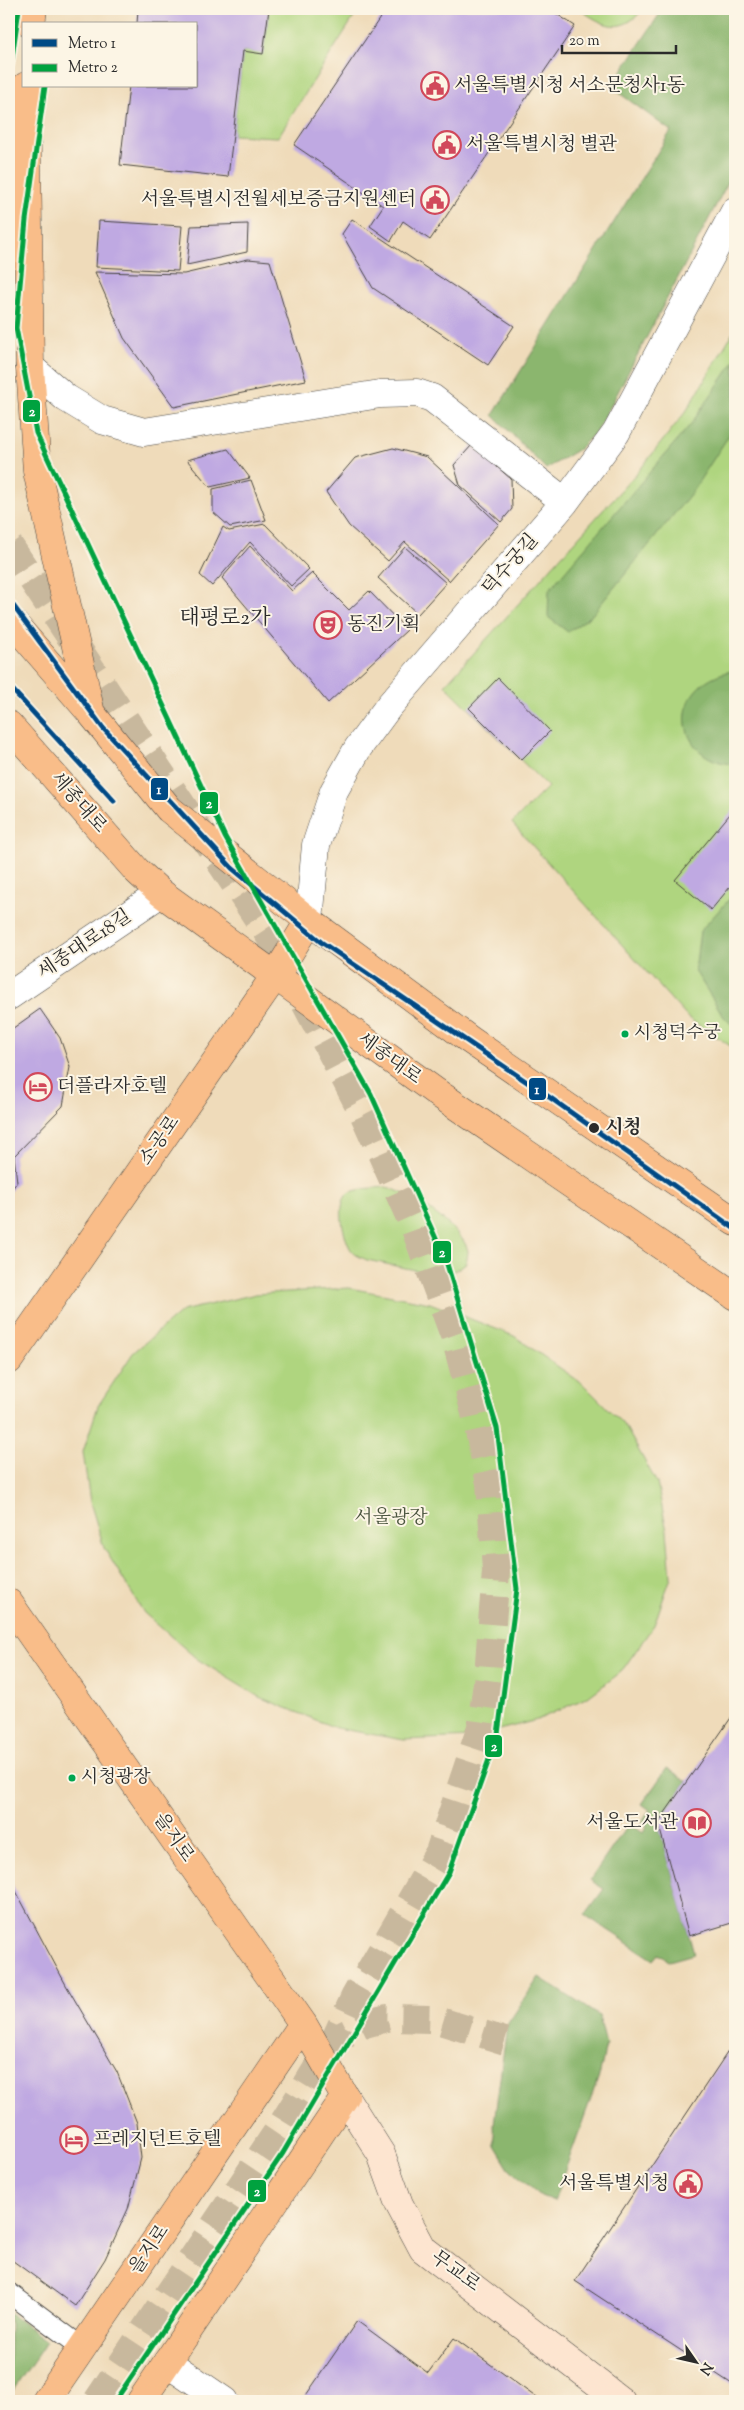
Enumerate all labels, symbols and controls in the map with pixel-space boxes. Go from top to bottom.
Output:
legend [22,22,198,88]
scale bar [562,22,675,54]
text: 20 m [569,31,600,52]
text: Metro 1 [68,34,116,55]
text: Metro 2 [68,58,118,79]
public building icon: 서울특별시청 서소문청사1동 [420,71,450,101]
place label: 서울특별시청 서소문청사1동 [454,73,685,100]
public building icon: 서울특별시청 별관 [432,130,462,160]
place label: 서울특별시청 별관 [466,132,618,159]
public building icon: 서울특별시전월세보증금지원센터 [420,185,450,215]
place label: 서울특별시전월세보증금지원센터 [141,187,416,214]
line badge: 2 [22,399,41,423]
text: 2 [29,403,36,423]
street label: 덕수궁길 [477,528,545,602]
district label: 태평로2가 [180,604,271,634]
theatre icon: 동진기획 [313,610,343,640]
place label: 동진기획 [347,612,420,639]
street label: 세종대로 [44,766,112,840]
line badge: 1 [150,777,169,801]
text: 1 [157,781,162,801]
line badge: 2 [199,791,219,815]
text: 2 [206,795,213,815]
street label: 세종대로18길 [33,904,137,986]
place label: 시청덕수궁 [634,1021,721,1047]
street label: 세종대로 [351,1027,427,1091]
marker: 시청덕수궁 [620,1029,630,1039]
hotel icon: 더플라자호텔 [23,1072,53,1102]
place label: 더플라자호텔 [57,1074,167,1101]
line badge: 1 [528,1077,547,1101]
text: 1 [535,1081,540,1101]
street label: 소공로 [133,1111,187,1171]
place label: 시청 [605,1115,642,1142]
marker: 시청 [587,1121,601,1135]
line badge: 2 [432,1240,452,1264]
text: 2 [439,1244,446,1264]
park label: 서울광장 [354,1505,428,1532]
line badge: 2 [484,1734,503,1758]
text: 2 [491,1738,498,1758]
place label: 시청광장 [81,1765,151,1791]
marker: 시청광장 [67,1773,77,1783]
street label: 을지로 [146,1808,200,1868]
library icon: 서울도서관 [682,1808,712,1838]
place label: 서울도서관 [586,1810,679,1837]
hotel icon: 프레지던트호텔 [59,2125,89,2155]
place label: 프레지던트호텔 [93,2127,221,2154]
public building icon: 서울특별시청 [673,2169,703,2199]
place label: 서울특별시청 [559,2171,669,2198]
line badge: 2 [247,2179,267,2203]
text: 2 [254,2183,261,2203]
street label: 을지로 [123,2220,177,2280]
street label: 무교로 [425,2245,485,2299]
north arrow [672,2338,722,2388]
text: N [694,2358,717,2378]

